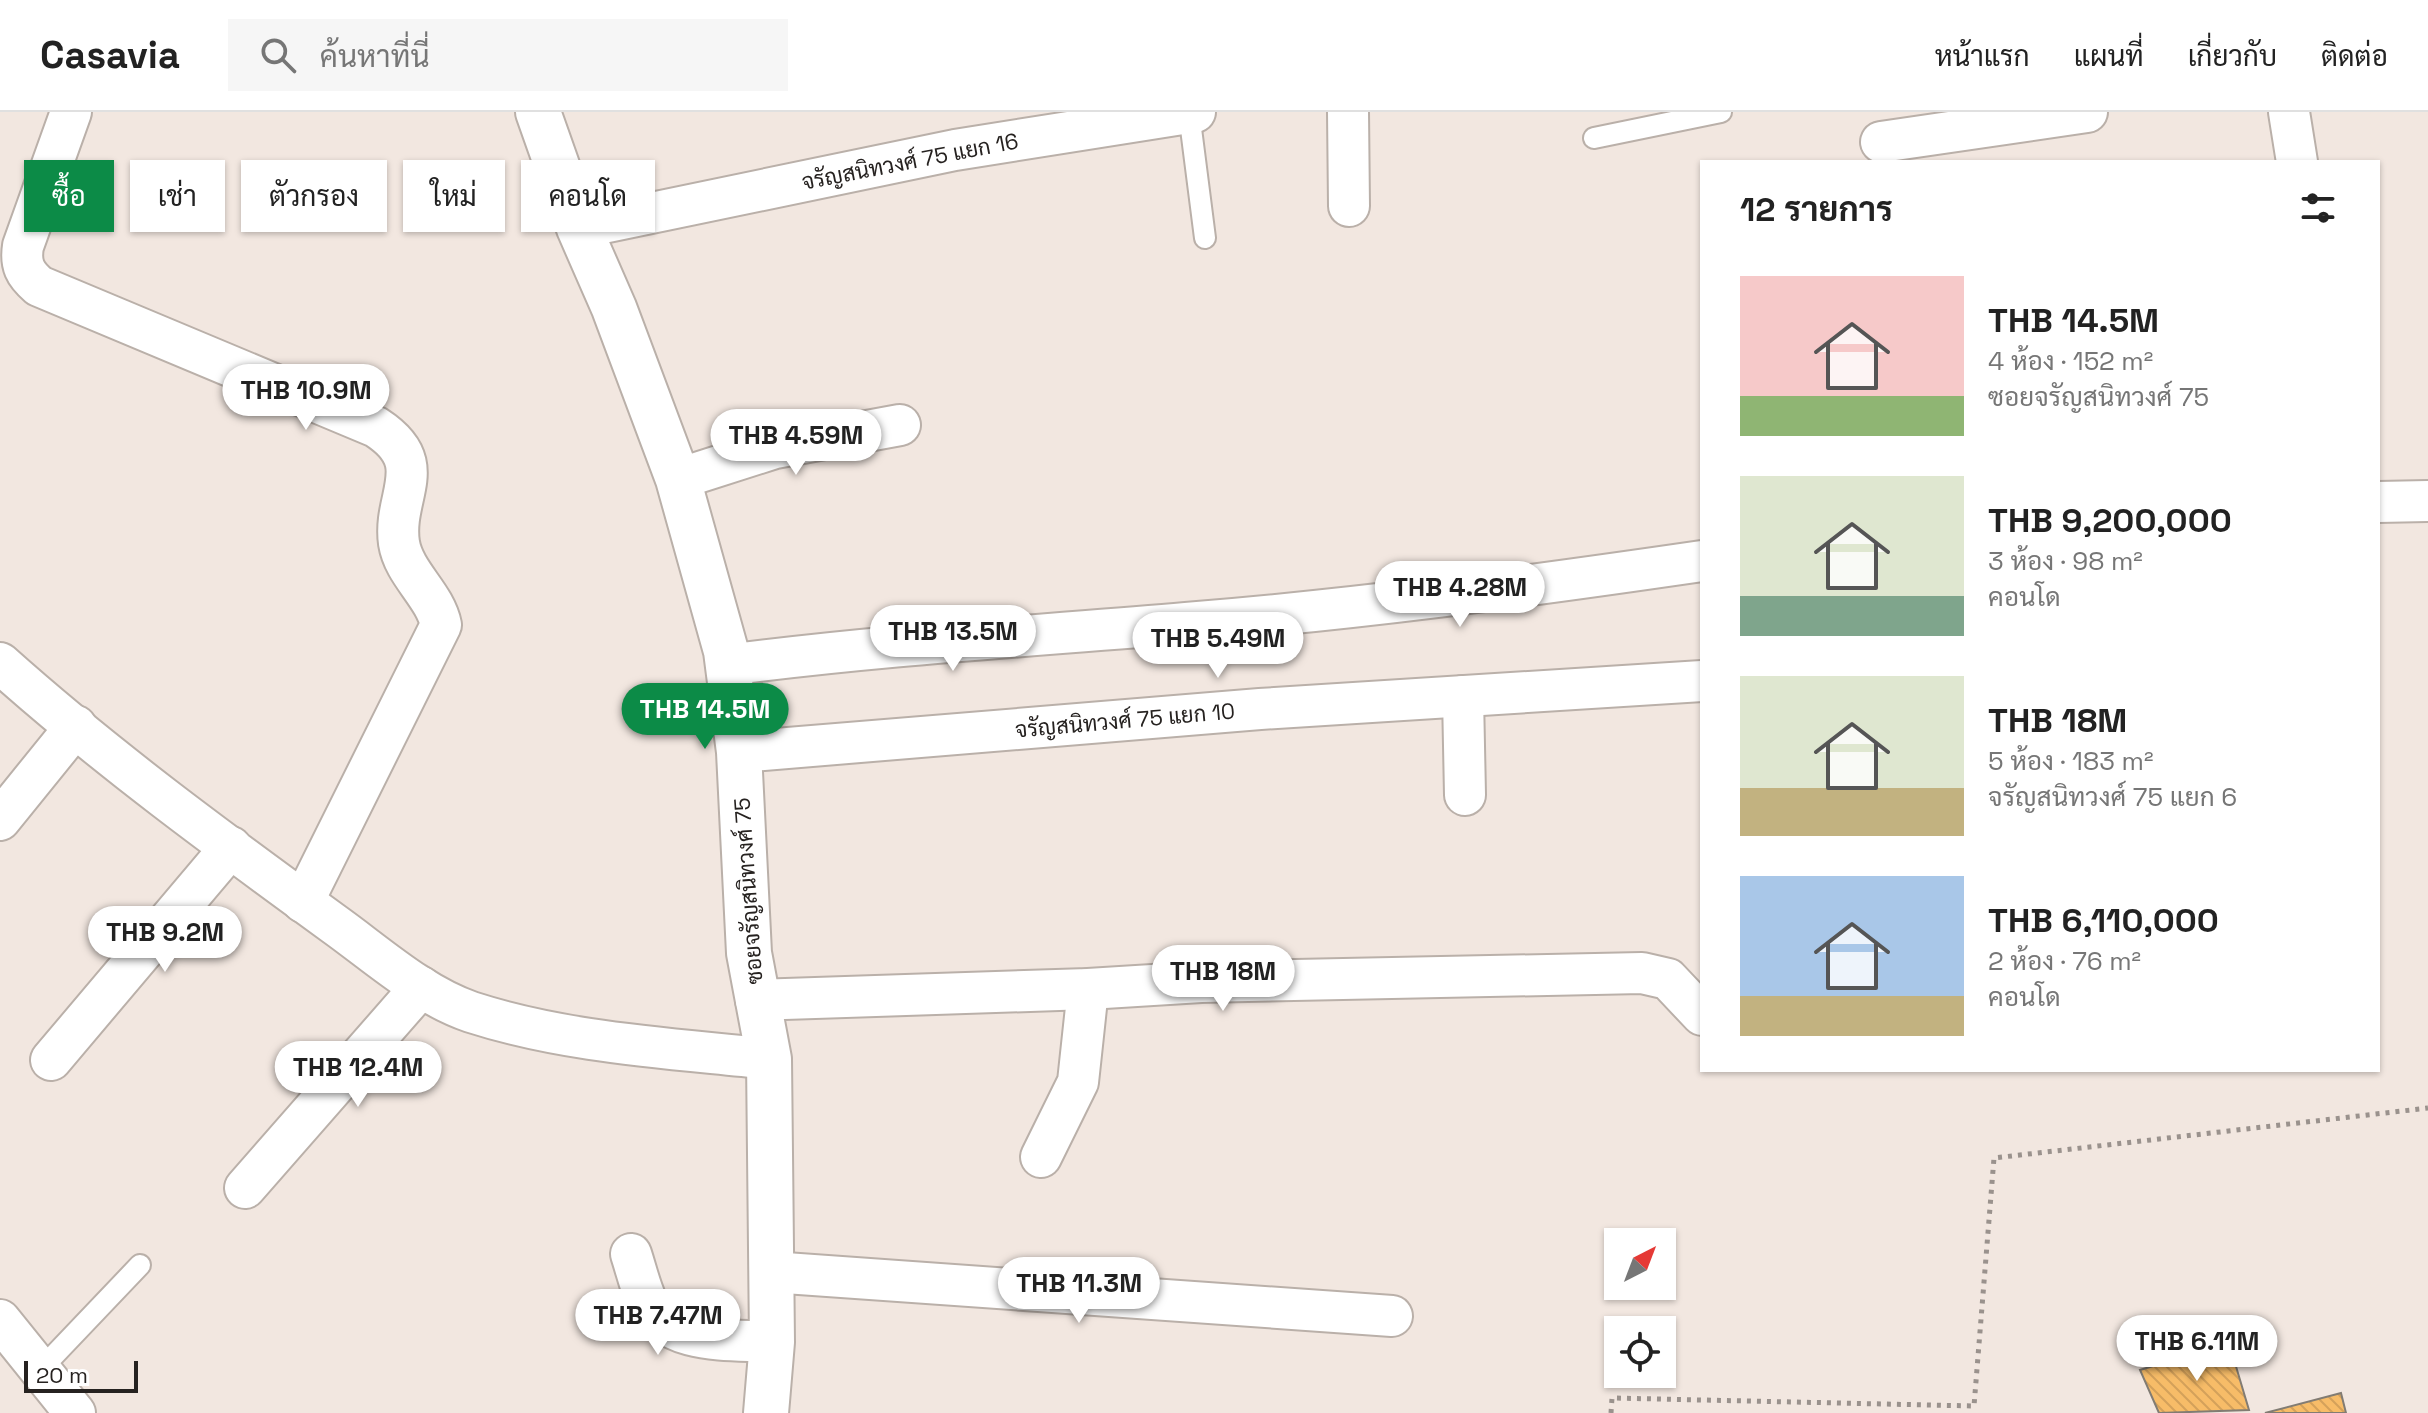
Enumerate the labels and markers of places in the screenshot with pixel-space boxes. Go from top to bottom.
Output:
pin: THB 10.9M [214,364,398,432]
pin: THB 4.59M [704,409,888,477]
pin: THB 4.28M [1368,561,1552,629]
pin: THB 13.5M [861,605,1045,673]
pin: THB 5.49M [1126,612,1310,680]
pin: THB 14.5M [613,683,797,751]
pin: THB 9.2M [82,906,248,974]
pin: THB 18M [1149,945,1297,1013]
pin: THB 12.4M [266,1041,450,1109]
pin: THB 11.3M [987,1257,1171,1325]
pin: THB 7.47M [566,1289,750,1357]
pin: THB 6.11M [2105,1315,2289,1383]

